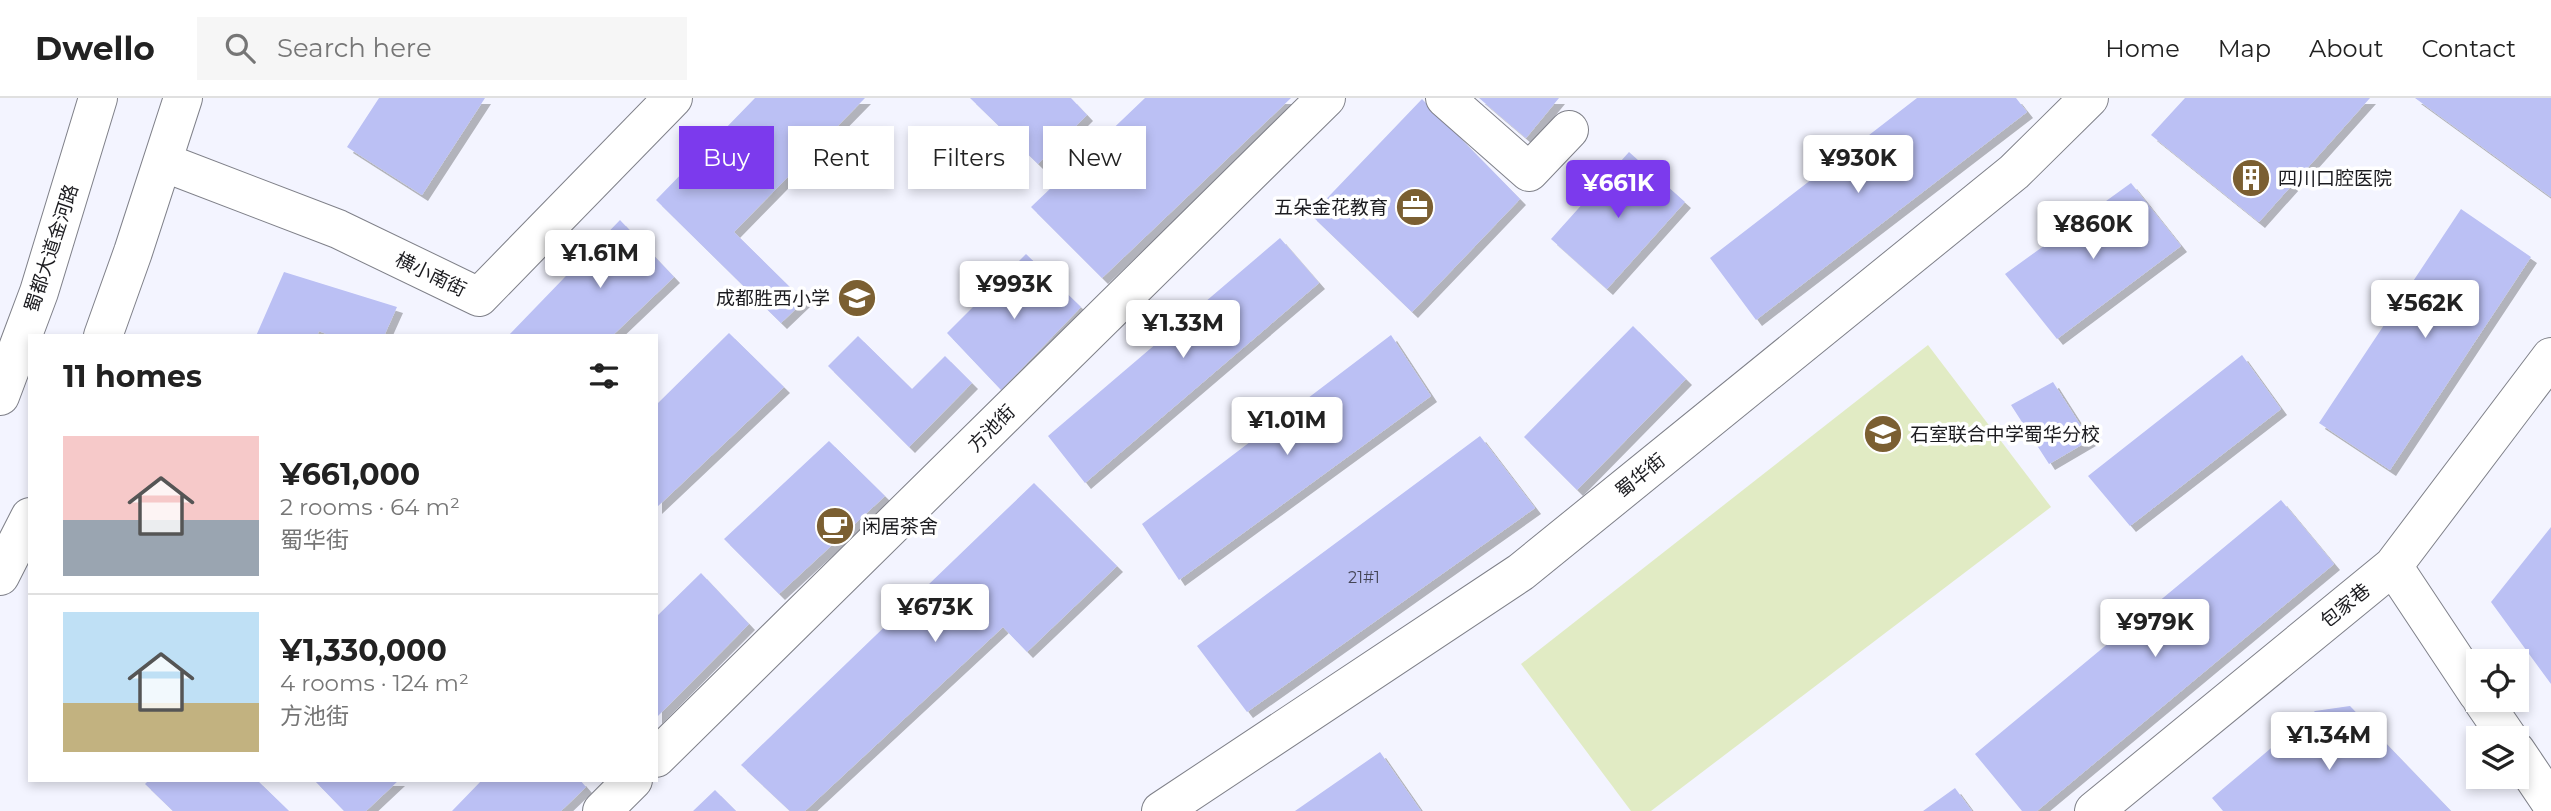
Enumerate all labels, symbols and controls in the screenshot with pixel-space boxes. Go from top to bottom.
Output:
search box [197,17,687,80]
text: Dwello [35,28,155,68]
icon: search [221,29,259,67]
text: Search here [277,32,432,64]
text: Home [2105,34,2180,63]
text: Map [2218,34,2271,63]
text: About [2309,34,2383,63]
text: Contact [2421,34,2516,63]
chip: Buy [679,126,774,189]
chip: Rent [788,126,894,189]
chip: Filters [908,126,1029,189]
chip: New [1043,126,1146,189]
pin: ¥930K [1809,136,1907,195]
text: ¥930K [1819,144,1897,172]
building icon: 四川口腔医院 [2230,157,2272,199]
pin: ¥661K [1569,160,1667,220]
place label: 四川口腔医院 [2278,167,2392,190]
text: ¥661K [1582,169,1654,197]
street label: 蜀都大道金河路 [20,181,83,315]
office icon: 五朵金花教育 [1394,186,1436,228]
place label: 五朵金花教育 [1274,196,1388,219]
pin: ¥860K [2044,202,2142,261]
text: ¥860K [2053,210,2133,238]
pin: ¥1.61M [543,230,657,290]
text: ¥1.61M [561,239,639,267]
street label: 横小南街 [392,247,470,301]
pin: ¥993K [965,262,1063,321]
text: ¥993K [976,270,1052,298]
school or university icon: 成都胜西小学 [836,277,878,319]
pin: ¥562K [2376,280,2474,340]
place label: 成都胜西小学 [716,287,830,310]
text: ¥562K [2387,289,2463,317]
pin: ¥1.33M [1126,300,1240,360]
text: ¥1.33M [1142,309,1224,337]
icon: filters [585,357,623,395]
text: 11 homes [63,358,202,395]
pin: ¥1.01M [1230,398,1344,457]
street label: 方池街 [963,400,1020,457]
text: ¥1.01M [1248,406,1326,434]
school or university icon: 石室联合中学蜀华分校 [1862,413,1904,455]
place label: 石室联合中学蜀华分校 [1910,423,2100,446]
street label: 蜀华街 [1611,449,1670,502]
text: ¥661,000 [280,456,420,493]
icon: home [119,464,203,548]
text: 2 rooms · 64 m² [280,493,460,521]
cafe icon: 闲居茶舍 [814,505,856,547]
place label: 闲居茶舍 [862,515,938,538]
text: 蜀华街 [280,526,349,554]
house number: 21#1 [1348,568,1380,587]
street label: 包家巷 [2316,579,2375,632]
pin: ¥673K [886,584,984,644]
text: ¥673K [897,593,973,621]
pin: ¥979K [2106,600,2204,659]
text: ¥979K [2116,608,2194,636]
text: ¥1,330,000 [280,632,447,669]
icon: home [119,640,203,724]
map controls [2466,649,2529,789]
button: locate [2466,649,2529,712]
text: 4 rooms · 124 m² [280,669,469,697]
text: 方池街 [280,702,349,730]
pin: ¥1.34M [2272,712,2386,772]
text: ¥1.34M [2287,721,2371,749]
button: layers [2466,726,2529,789]

